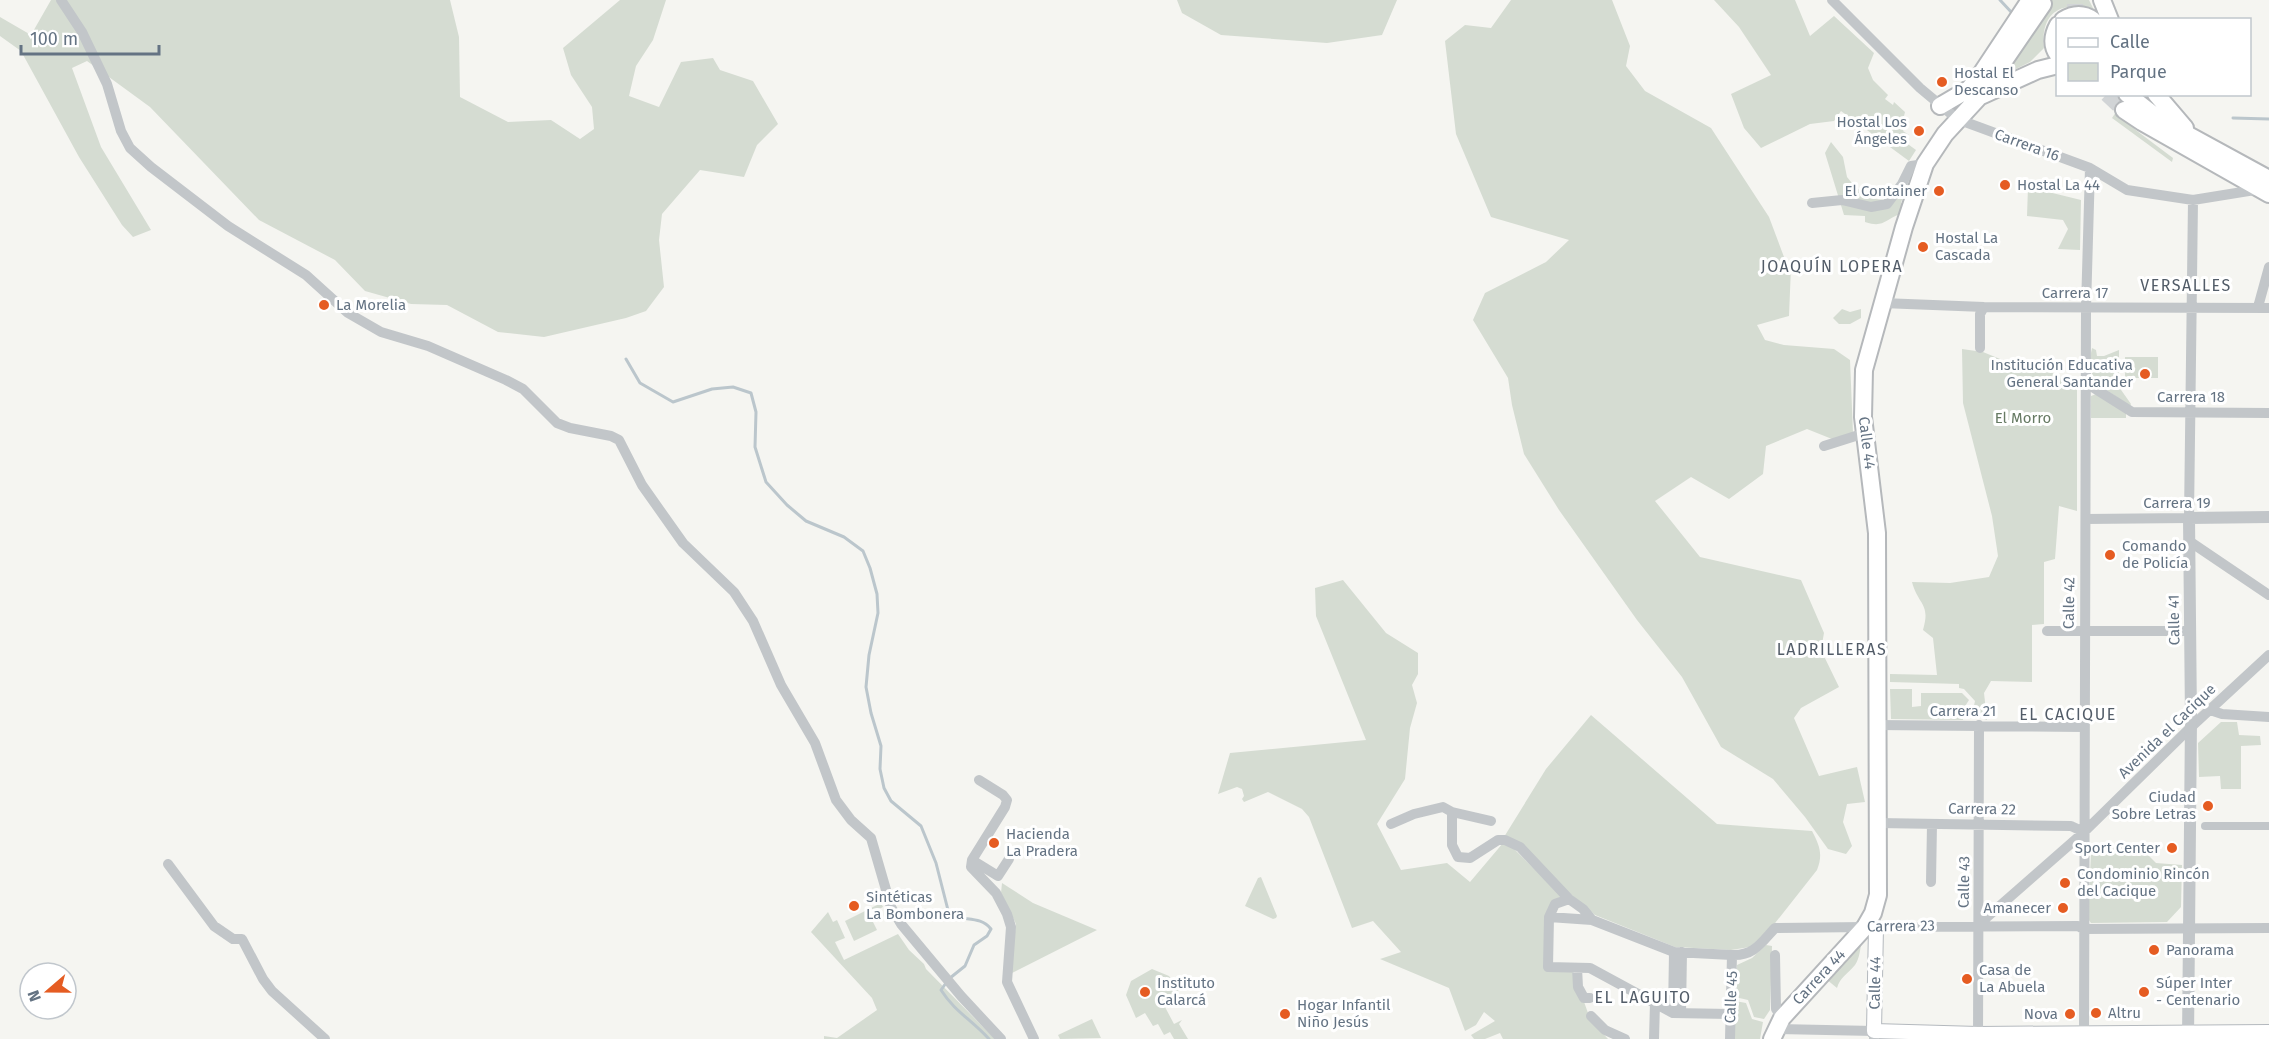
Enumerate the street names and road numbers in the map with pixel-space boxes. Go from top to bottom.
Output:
street label: Carrera 16 [1992,125,2062,165]
street label: Carrera 17 [2042,284,2108,302]
street label: Carrera 18 [2157,388,2225,406]
street label: Calle 44 [1855,416,1879,470]
street label: Carrera 19 [2143,494,2211,512]
street label: Calle 42 [2060,577,2078,629]
street label: Calle 41 [2165,594,2183,646]
street label: Avenida el Cacique [2115,680,2219,782]
street label: Carrera 21 [1930,702,1996,720]
street label: Carrera 22 [1948,799,2016,819]
street label: Calle 43 [1955,856,1973,908]
street label: Carrera 23 [1867,916,1935,936]
street label: Carrera 44 [1789,946,1849,1008]
street label: Calle 44 [1866,956,1884,1010]
street label: Calle 45 [1721,970,1741,1024]

